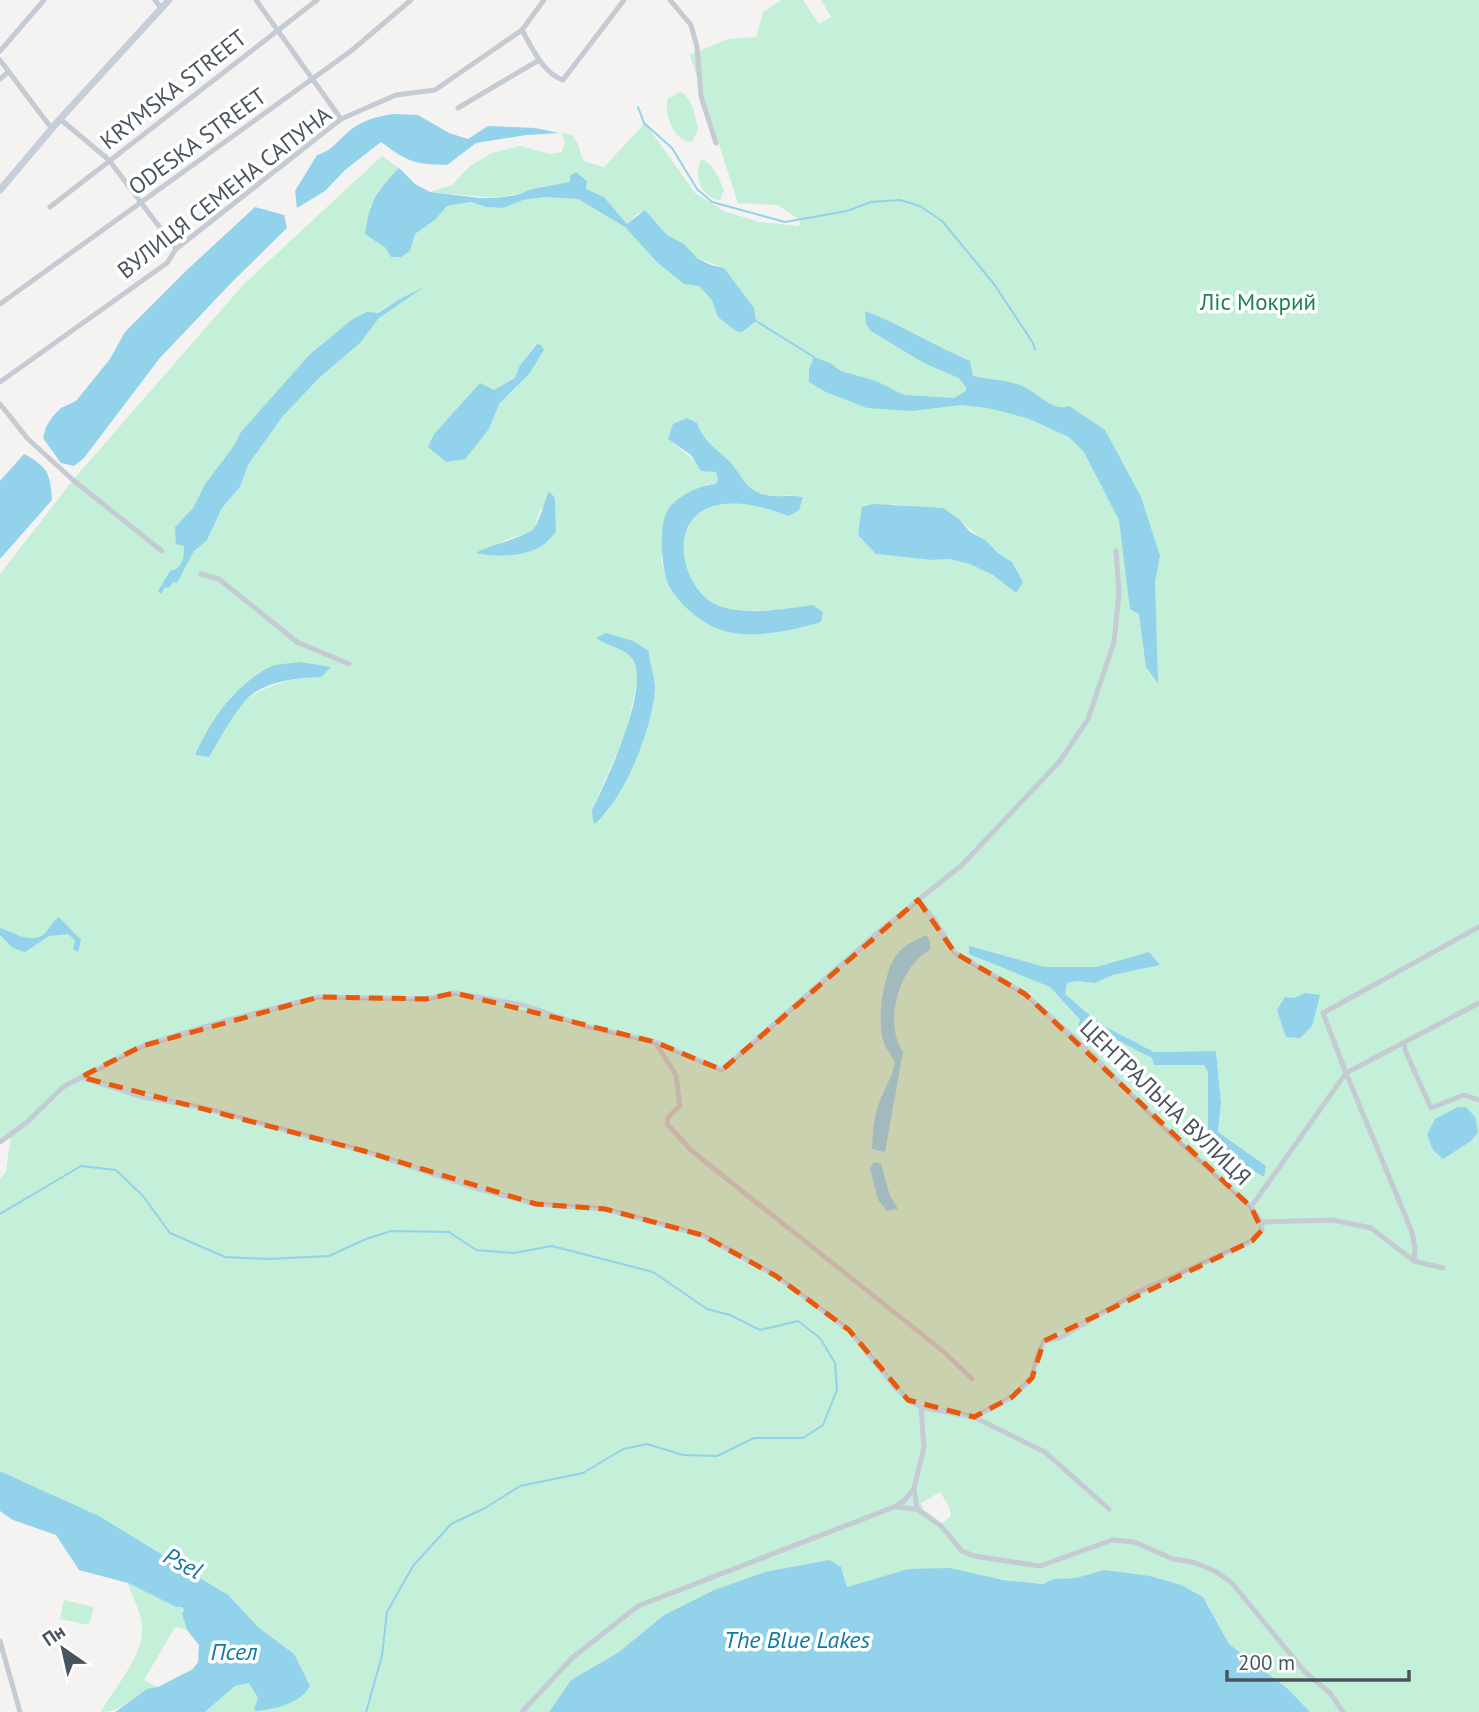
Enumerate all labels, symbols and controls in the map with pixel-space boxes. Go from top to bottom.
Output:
street label: KRYMSKA STREET [94,23,252,155]
street label: ODESKA STREET [122,81,272,201]
street label: ВУЛИЦЯ СЕМЕНА САПУНА [111,99,337,284]
park label: Ліс Мокрий [1199,287,1316,316]
street label: ЦЕНТРАЛЬНА ВУЛИЦЯ [1074,1013,1258,1191]
water label: Psel [158,1540,208,1586]
north arrow [28,1614,98,1684]
text: Пн [38,1619,69,1651]
water label: The Blue Lakes [724,1624,870,1655]
water label: Псел [211,1636,258,1667]
scale bar [1227,1638,1409,1682]
text: 200 m [1238,1649,1295,1676]

